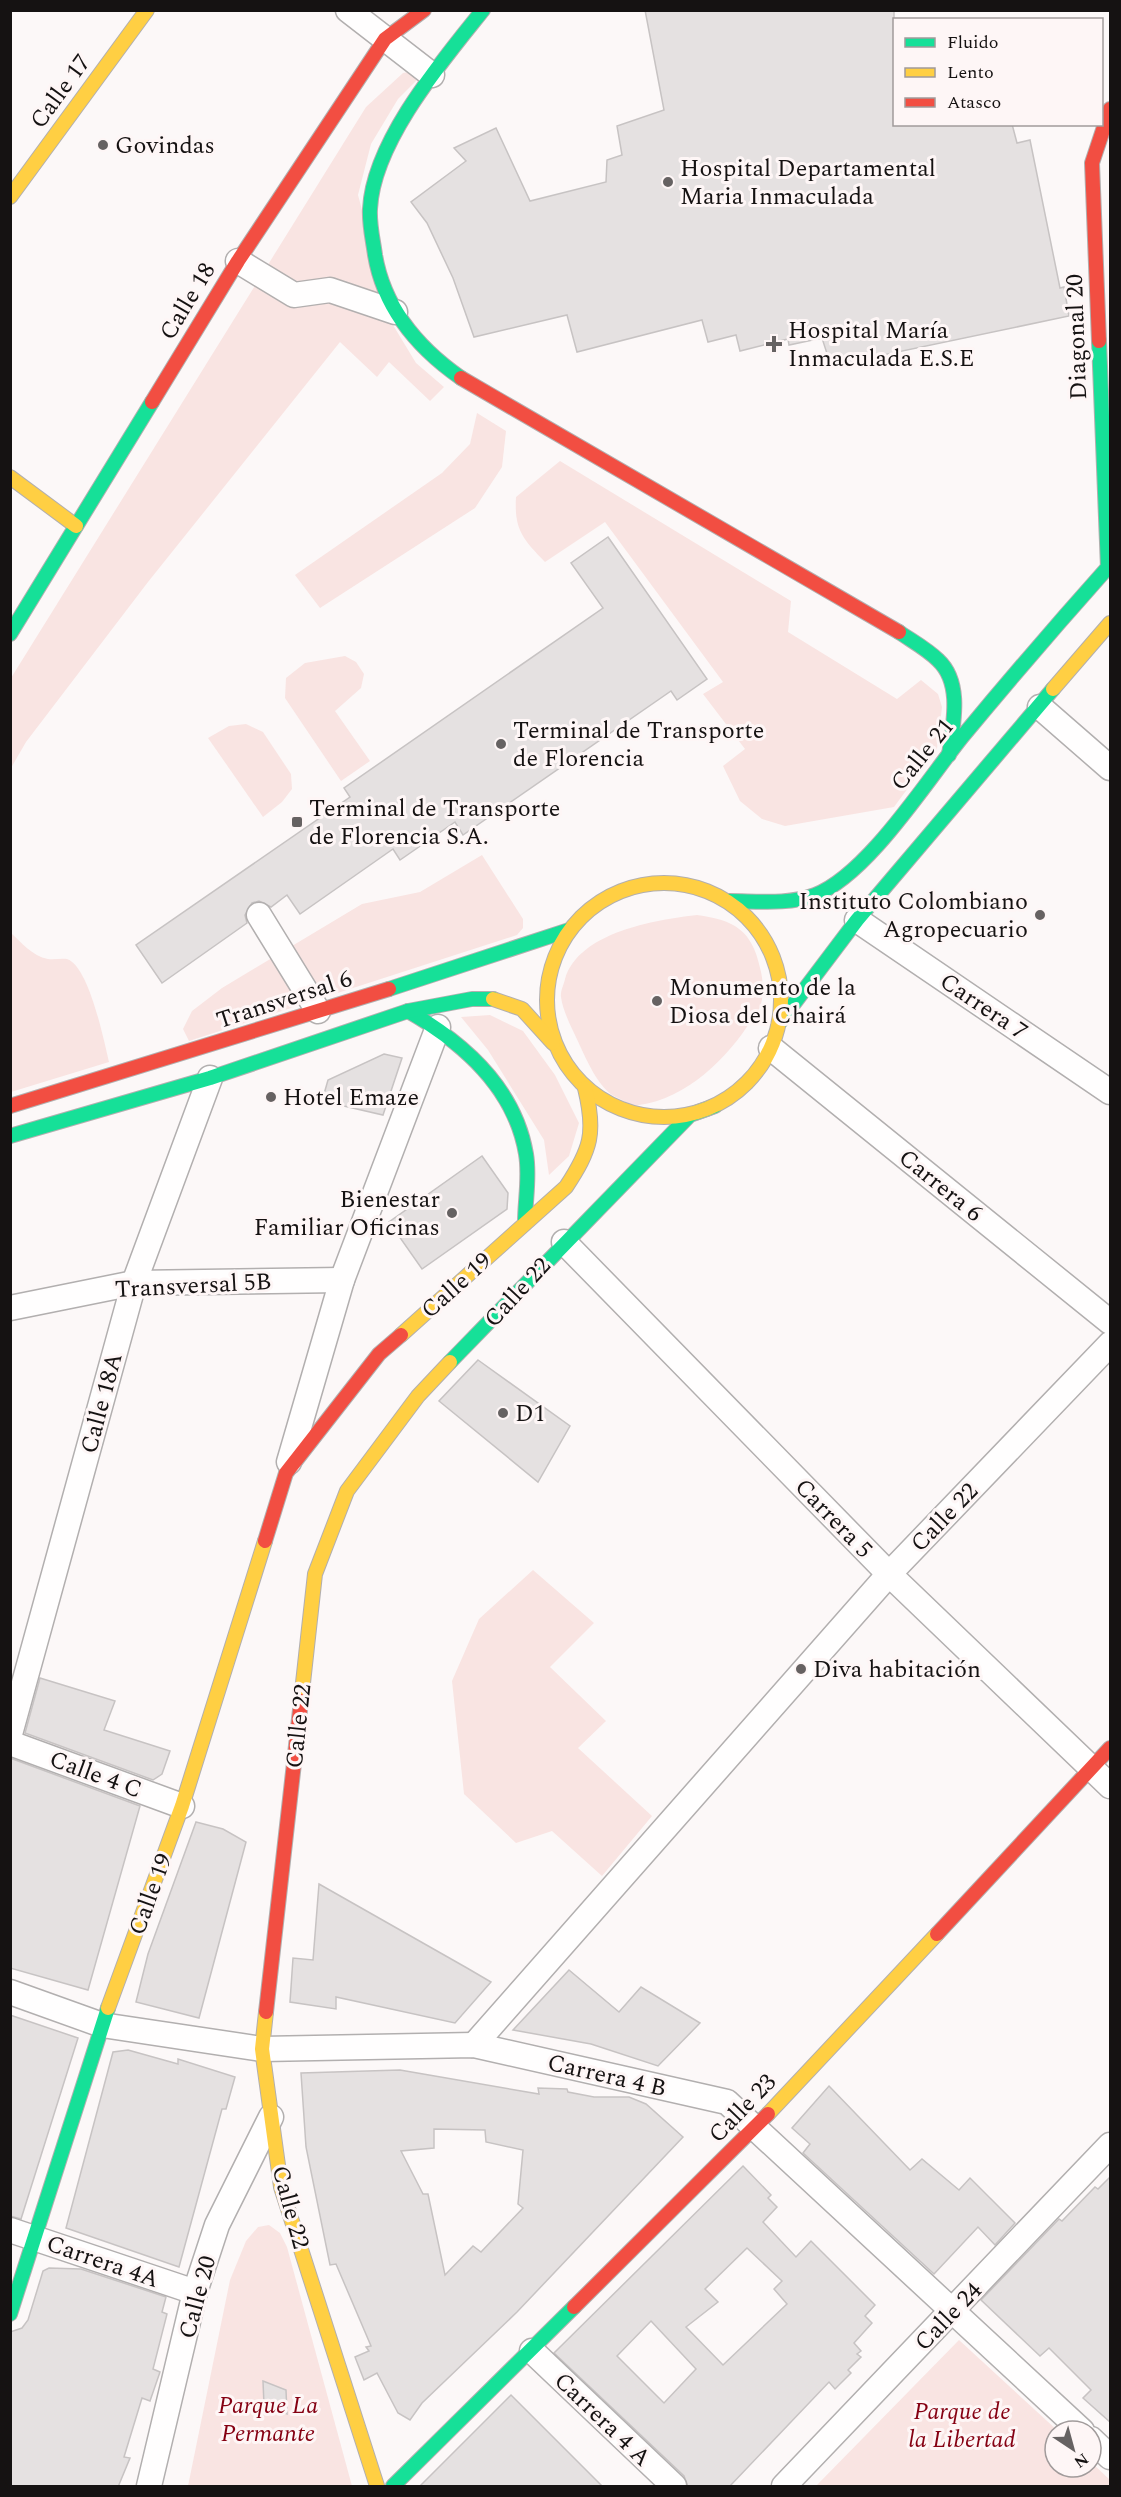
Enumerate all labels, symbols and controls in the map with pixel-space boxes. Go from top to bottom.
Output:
legend [893,18,1103,126]
text: Fluido [947,29,999,56]
street label: Calle 17 [21,47,100,136]
text: Lento [947,59,994,86]
text: Atasco [947,89,1001,116]
place label: Govindas [115,128,215,164]
marker: Govindas [96,138,110,152]
place label: Hospital Departamental Maria Inmaculada [680,151,936,215]
marker: Hospital Departamental Maria Inmaculada [661,175,675,189]
street label: Calle 18 [151,256,225,347]
street label: Diagonal 20 [1057,273,1097,401]
place label: Hospital María Inmaculada E.S.E [788,313,974,377]
marker: Hospital María Inmaculada E.S.E [765,335,783,353]
street label: Calle 21 [882,710,963,799]
place label: Terminal de Transporte de Florencia [513,713,764,777]
marker: Terminal de Transporte de Florencia [494,737,508,751]
place label: Terminal de Transporte de Florencia S.A. [309,791,560,855]
marker: Terminal de Transporte de Florencia S.A. [290,815,304,829]
place label: Instituto Colombiano Agropecuario [799,884,1028,948]
marker: Instituto Colombiano Agropecuario [1033,908,1047,922]
street label: Transversal 6 [212,961,357,1039]
street label: Carrera 7 [932,964,1035,1050]
place label: Monumento de la Diosa del Chairá [669,970,856,1034]
marker: Monumento de la Diosa del Chairá [650,994,664,1008]
place label: Hotel Emaze [283,1080,419,1116]
marker: Hotel Emaze [264,1090,278,1104]
street label: Carrera 6 [890,1141,990,1231]
place label: Bienestar Familiar Oficinas [254,1182,440,1246]
marker: Bienestar Familiar Oficinas [445,1206,459,1220]
street label: Calle 19 [413,1244,500,1327]
street label: Calle 22 [476,1249,560,1336]
street label: Transversal 5B [114,1264,272,1308]
street label: Calle 18A [71,1349,133,1458]
place label: D1 [515,1396,546,1432]
marker: D1 [496,1406,510,1420]
street label: Carrera 5 [786,1470,881,1567]
street label: Calle 22 [902,1475,987,1561]
place label: Diva habitación [813,1652,981,1688]
marker: Diva habitación [794,1662,808,1676]
street label: Calle 22 [277,1682,321,1770]
street label: Calle 4 C [44,1742,147,1808]
street label: Calle 19 [120,1848,182,1940]
street label: Carrera 4 B [544,2045,670,2107]
street label: Calle 23 [700,2066,785,2152]
street label: Calle 22 [262,2162,318,2253]
street label: Carrera 4A [41,2226,164,2298]
street label: Calle 20 [170,2252,226,2343]
street label: Calle 24 [906,2274,991,2360]
street label: Carrera 4 A [545,2364,659,2476]
park label: Parque La Permante [218,2388,318,2452]
park label: Parque de la Libertad [908,2394,1016,2458]
north arrow [1043,2419,1103,2479]
text: N [1069,2447,1094,2474]

